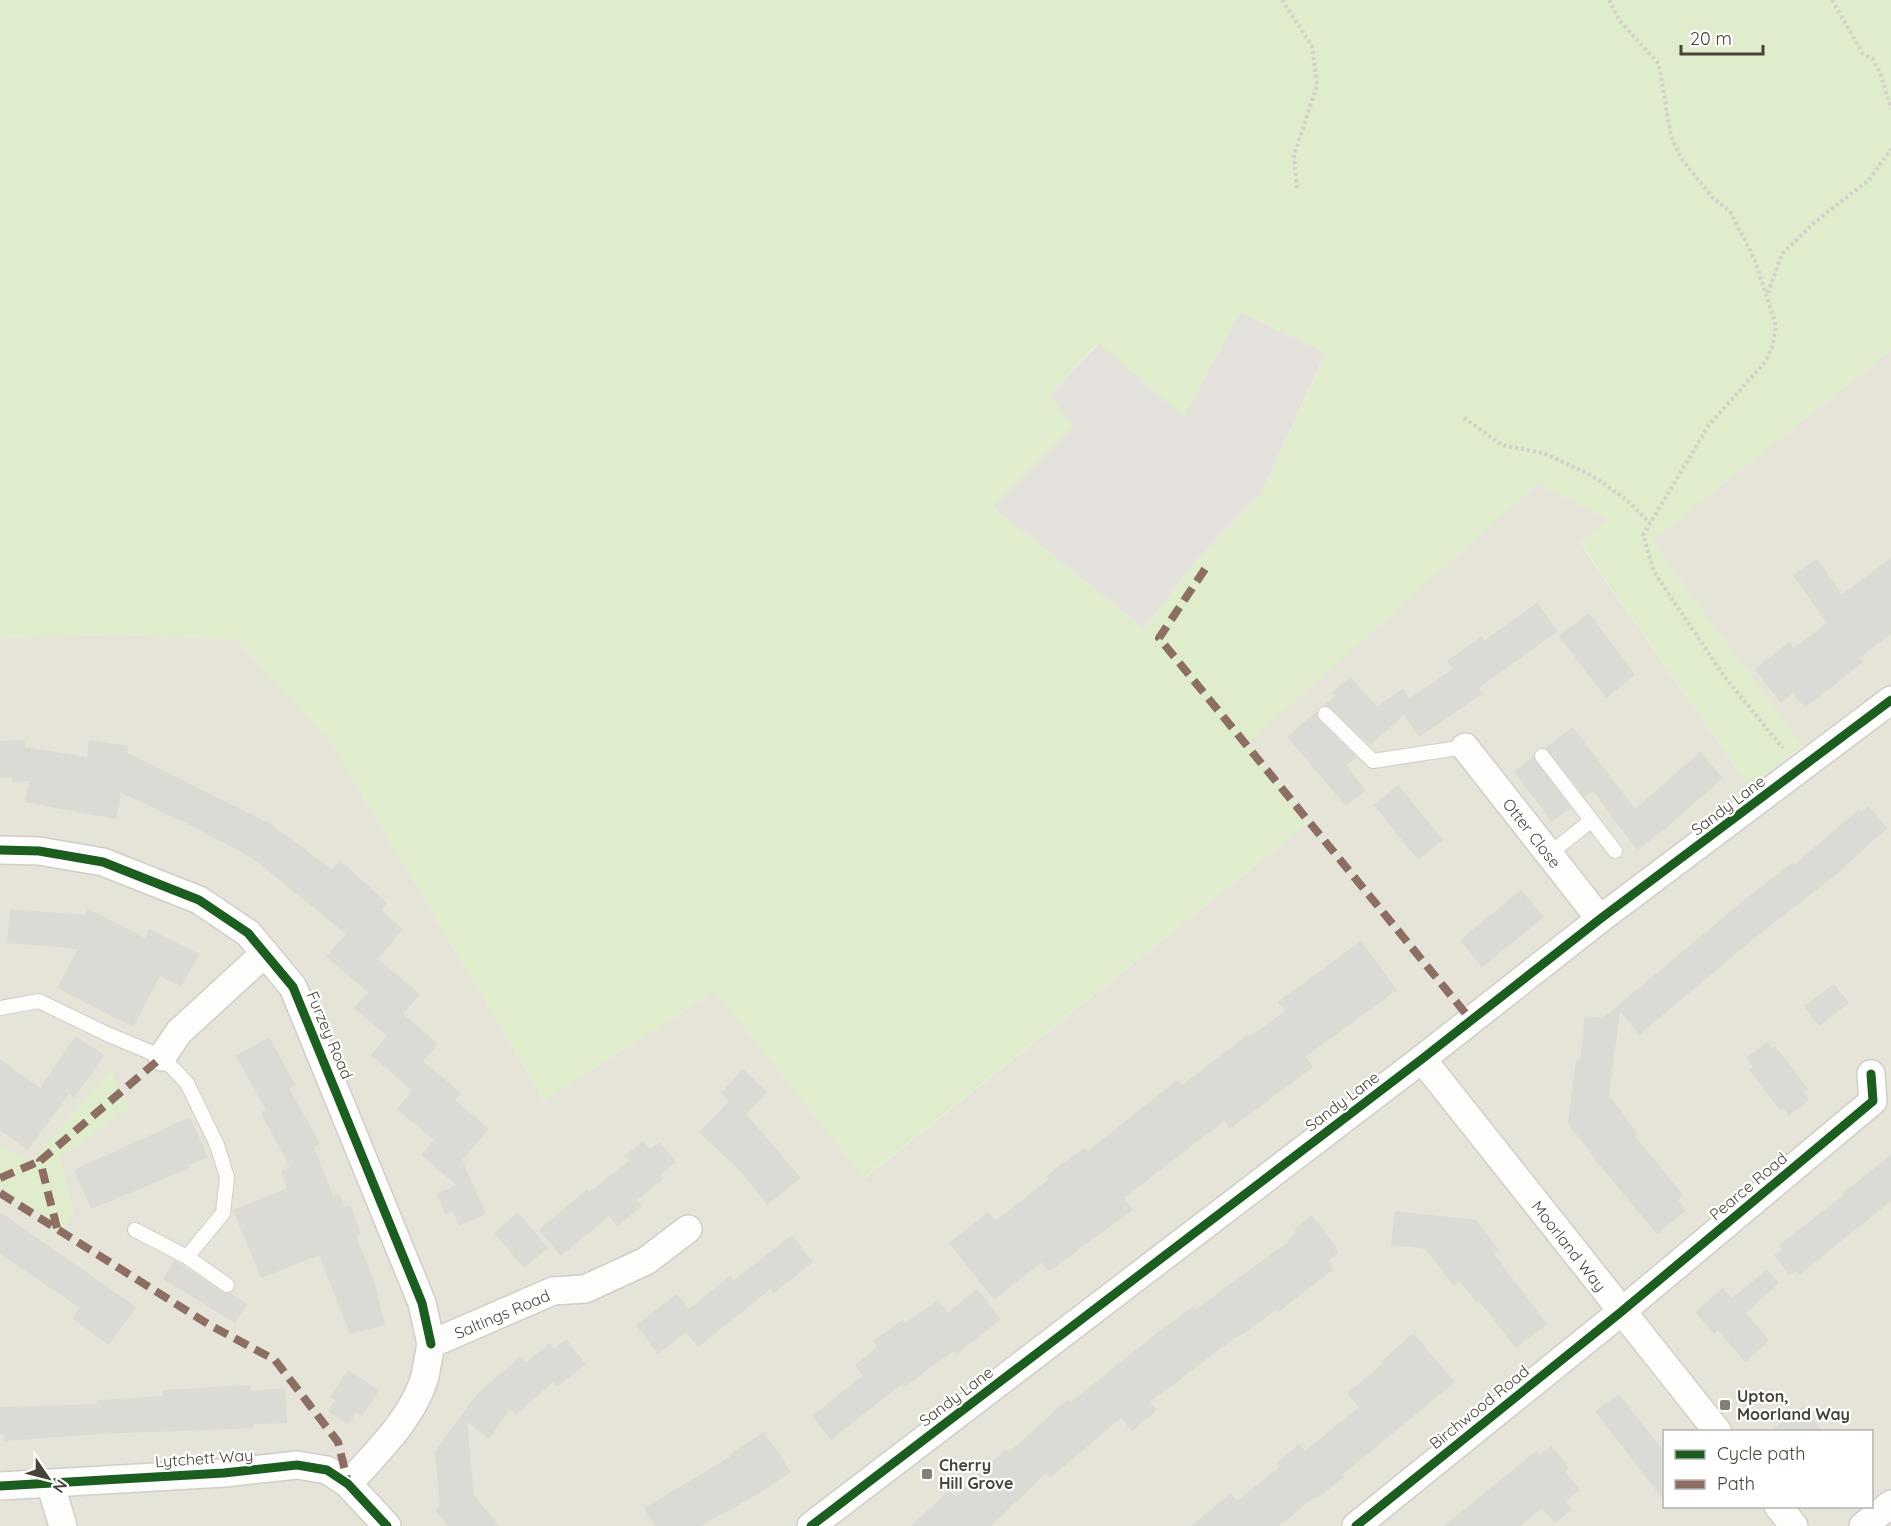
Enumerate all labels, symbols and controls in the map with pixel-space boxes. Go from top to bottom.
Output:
scale bar [1681,18,1764,56]
text: 20 m [1690,27,1732,50]
street label: Sandy Lane [1687,771,1769,839]
street label: Otter Close [1499,794,1565,872]
street label: Furzey Road [302,988,358,1082]
street label: Sandy Lane [1301,1067,1383,1135]
street label: Pearce Road [1705,1148,1791,1224]
street label: Moorland Way [1527,1197,1611,1295]
street label: Saltings Road [451,1285,553,1343]
street label: Birchwood Road [1425,1361,1533,1453]
street label: Sandy Lane [915,1362,997,1430]
place label: Upton, Moorland Way [1737,1386,1850,1424]
marker: Upton, Moorland Way [1718,1398,1732,1412]
legend [1663,1430,1873,1508]
text: Cycle path [1717,1442,1805,1465]
street label: Lytchett Way [154,1445,254,1471]
north arrow [18,1448,78,1508]
place label: Cherry Hill Grove [939,1455,1013,1493]
marker: Cherry Hill Grove [920,1467,934,1481]
text: Path [1717,1472,1755,1495]
text: N [49,1476,72,1497]

